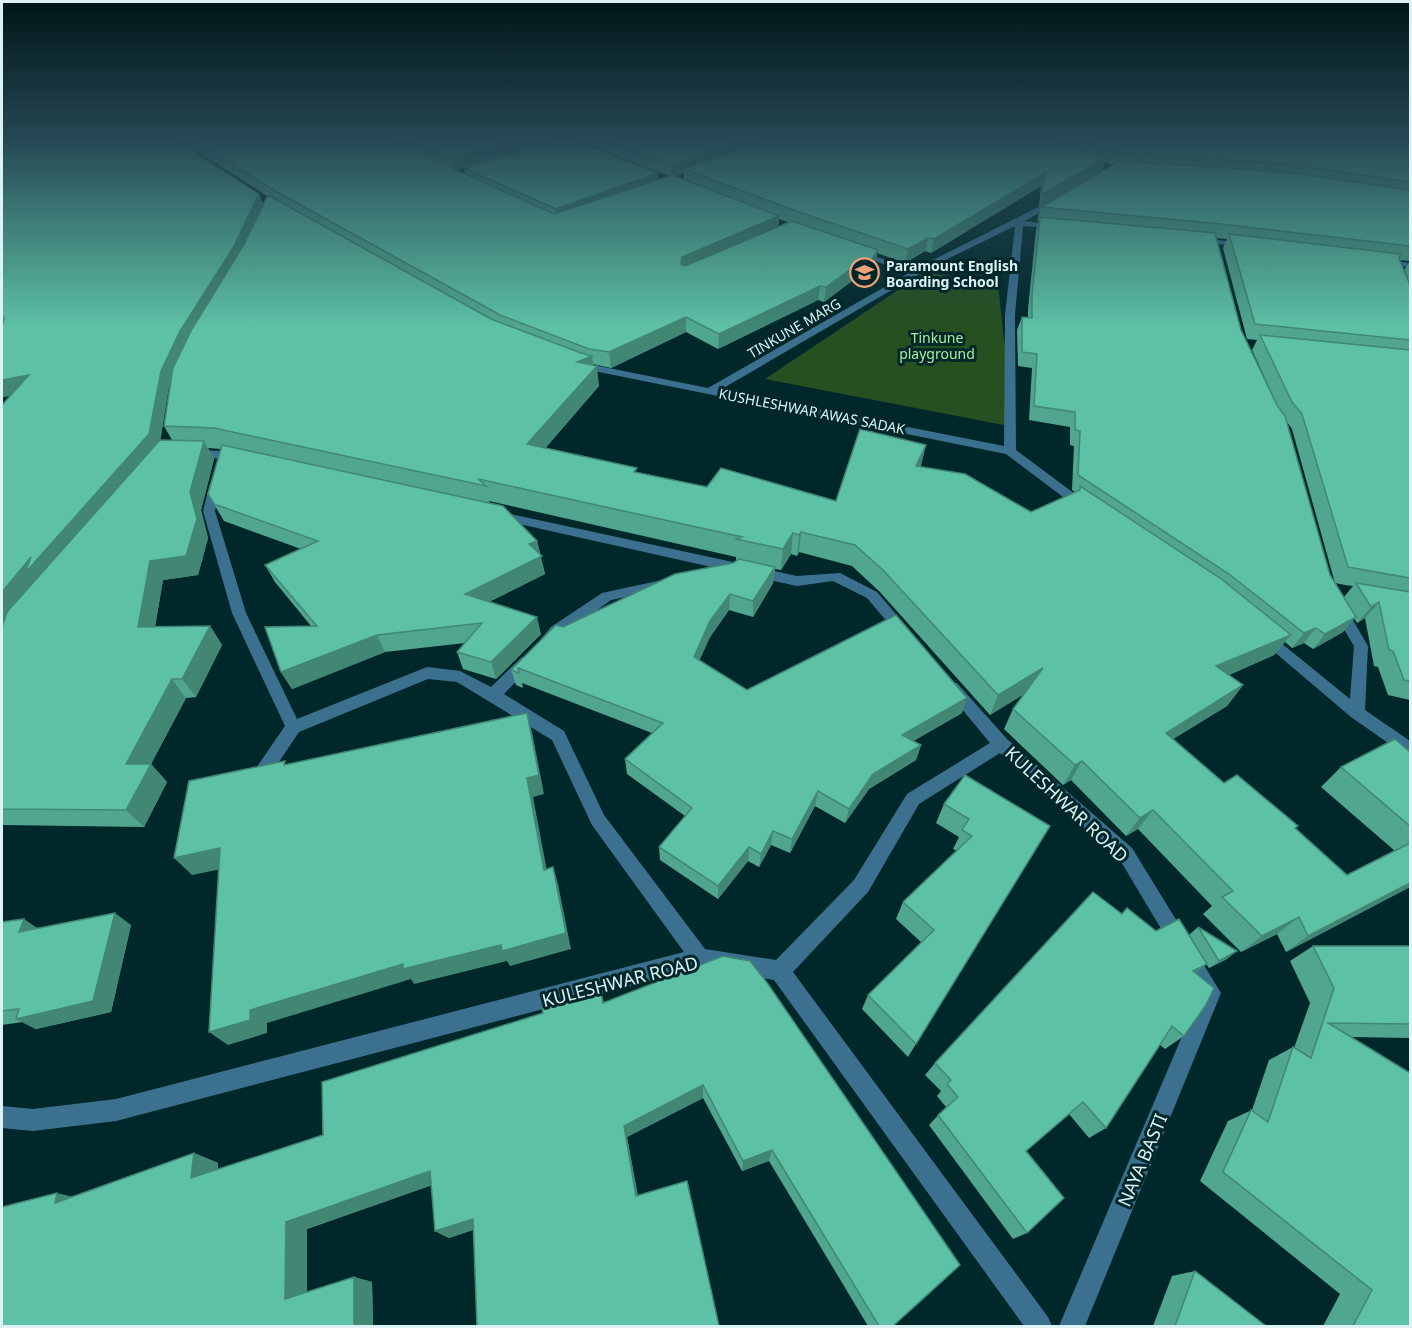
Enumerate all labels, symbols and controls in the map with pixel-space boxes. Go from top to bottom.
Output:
place label: Paramount English Boarding School [886,256,1018,291]
school or university icon: Paramount English Boarding School [849,257,881,289]
street label: TINKUNE MARG [744,294,844,362]
park label: Tinkune playground [899,328,975,363]
street label: KUSHLESHWAR AWAS SADAK [717,384,907,438]
street label: KULESHWAR ROAD [1000,741,1134,867]
street label: KULESHWAR ROAD [540,950,700,1012]
street label: NAYA BASTI [1112,1110,1172,1210]

